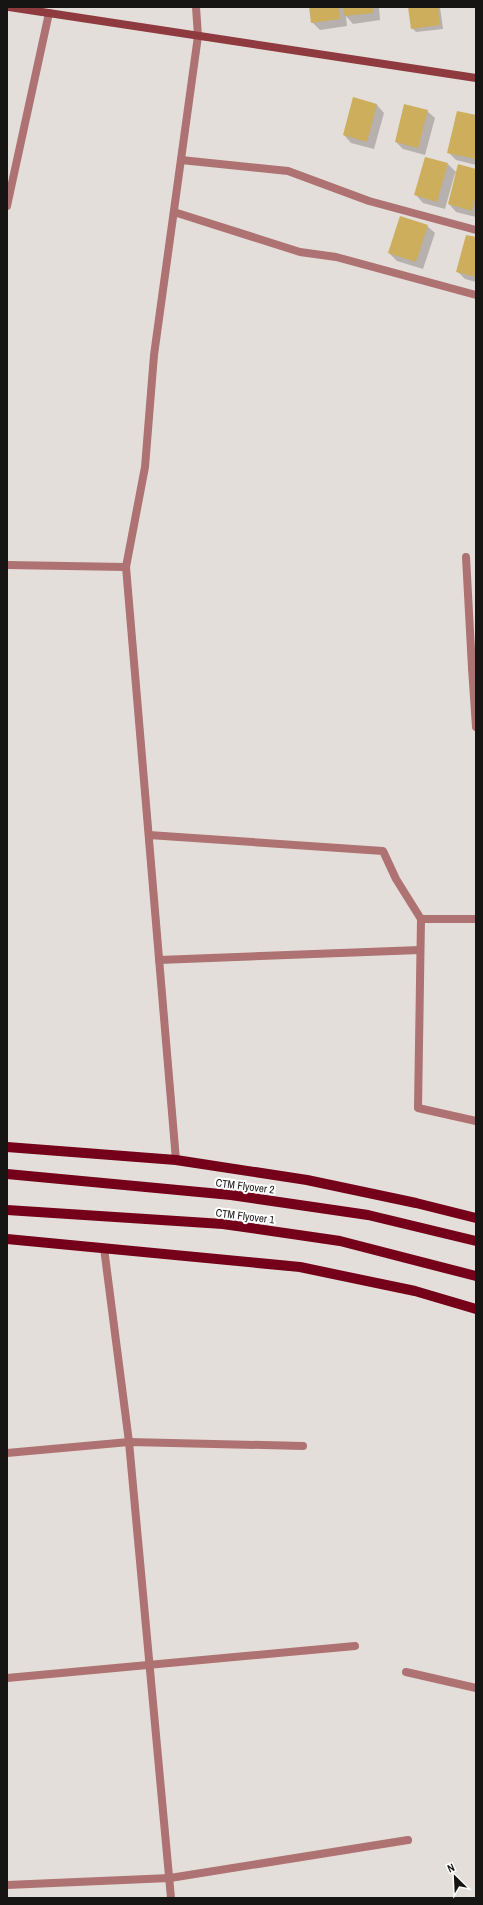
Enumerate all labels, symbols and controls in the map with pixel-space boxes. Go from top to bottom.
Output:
street label: CTM Flyover 2 [215,1175,275,1197]
street label: CTM Flyover 1 [215,1205,275,1227]
north arrow [435,1857,475,1897]
text: N [445,1860,457,1876]

